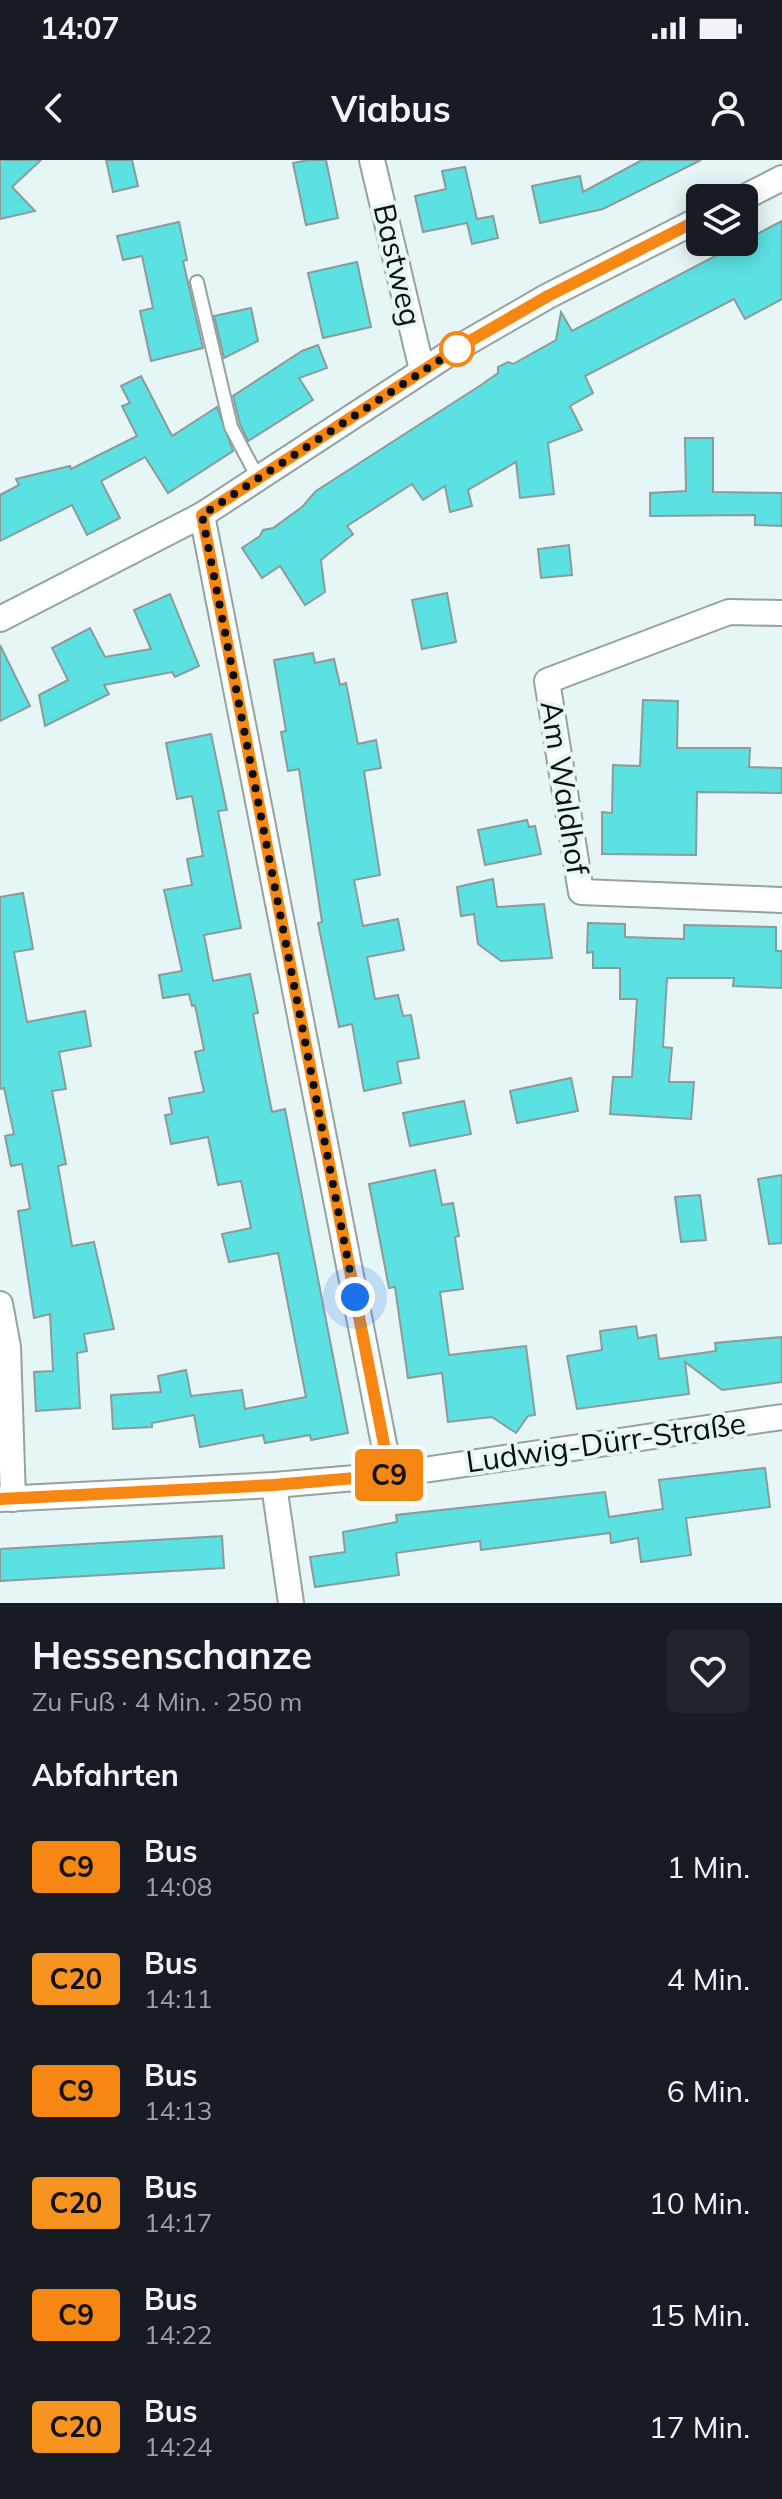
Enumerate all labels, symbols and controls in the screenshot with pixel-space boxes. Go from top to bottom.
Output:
text: 14:07 [40,9,119,47]
icon: back [32,86,76,130]
text: Viabus [331,86,451,131]
icon: person [706,86,750,130]
map controls [686,184,758,256]
button: layers [686,184,758,256]
street label: Bastweg [366,200,430,330]
unlabelled marker [440,332,474,366]
street label: Am Waldhof [532,698,598,878]
your location [335,1277,375,1317]
street label: Ludwig-Dürr-Straße [464,1404,748,1480]
line badge: C9 [353,1449,425,1501]
text: C9 [371,1457,407,1492]
button: heart [666,1629,750,1713]
text: Hessenschanze [32,1631,312,1679]
text: Zu Fuß · 4 Min. · 250 m [32,1685,302,1718]
text: Abfahrten [32,1756,179,1794]
text: Bus [144,1832,198,1870]
text: 1 Min. [667,1848,750,1886]
text: C9 [58,1849,94,1884]
text: 14:08 [144,1870,212,1903]
text: Bus [144,1944,198,1982]
text: 4 Min. [667,1960,750,1998]
text: C20 [50,1961,102,1996]
text: 14:11 [144,1982,212,2015]
text: Bus [144,2056,198,2094]
text: 6 Min. [667,2072,750,2110]
text: C9 [58,2073,94,2108]
text: 14:13 [144,2094,212,2127]
text: Bus [144,2168,198,2206]
text: 10 Min. [649,2184,750,2222]
text: C20 [50,2185,102,2220]
text: 14:17 [144,2206,212,2239]
text: Bus [144,2280,198,2318]
text: 15 Min. [649,2296,750,2334]
text: C9 [58,2297,94,2332]
text: 14:22 [144,2318,212,2351]
text: Bus [144,2392,198,2430]
text: 17 Min. [649,2408,750,2446]
text: C20 [50,2409,102,2444]
text: 14:24 [144,2430,212,2463]

